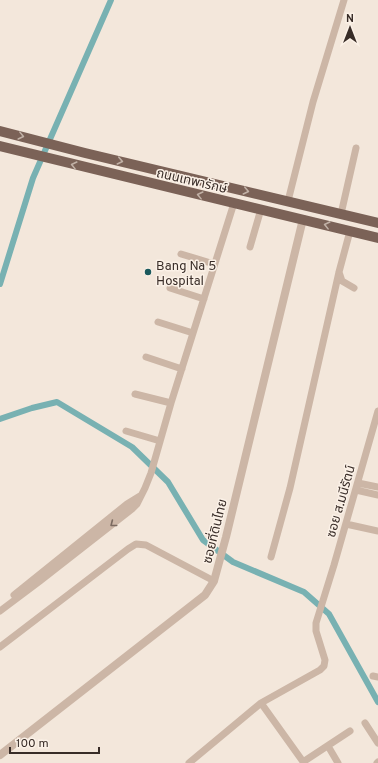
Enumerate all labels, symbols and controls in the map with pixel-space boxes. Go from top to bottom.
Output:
north arrow [330,8,370,48]
text: N [346,12,354,26]
one-way arrow [17,131,24,140]
one-way arrow [116,157,123,165]
one-way arrow [71,161,77,169]
street label: ถนนเทพารักษ์ [155,166,229,198]
one-way arrow [243,186,249,194]
one-way arrow [197,191,203,199]
one-way arrow [323,221,330,230]
place label: Bang Na 5 Hospital [156,259,216,290]
marker: Bang Na 5 Hospital [143,267,153,277]
street label: ซอย ส.มนีรัตน์ [324,464,360,540]
street label: ซอยที่ดินไทย [197,497,232,565]
one-way arrow [111,519,118,526]
scale bar [10,729,99,755]
text: 100 m [16,736,49,752]

